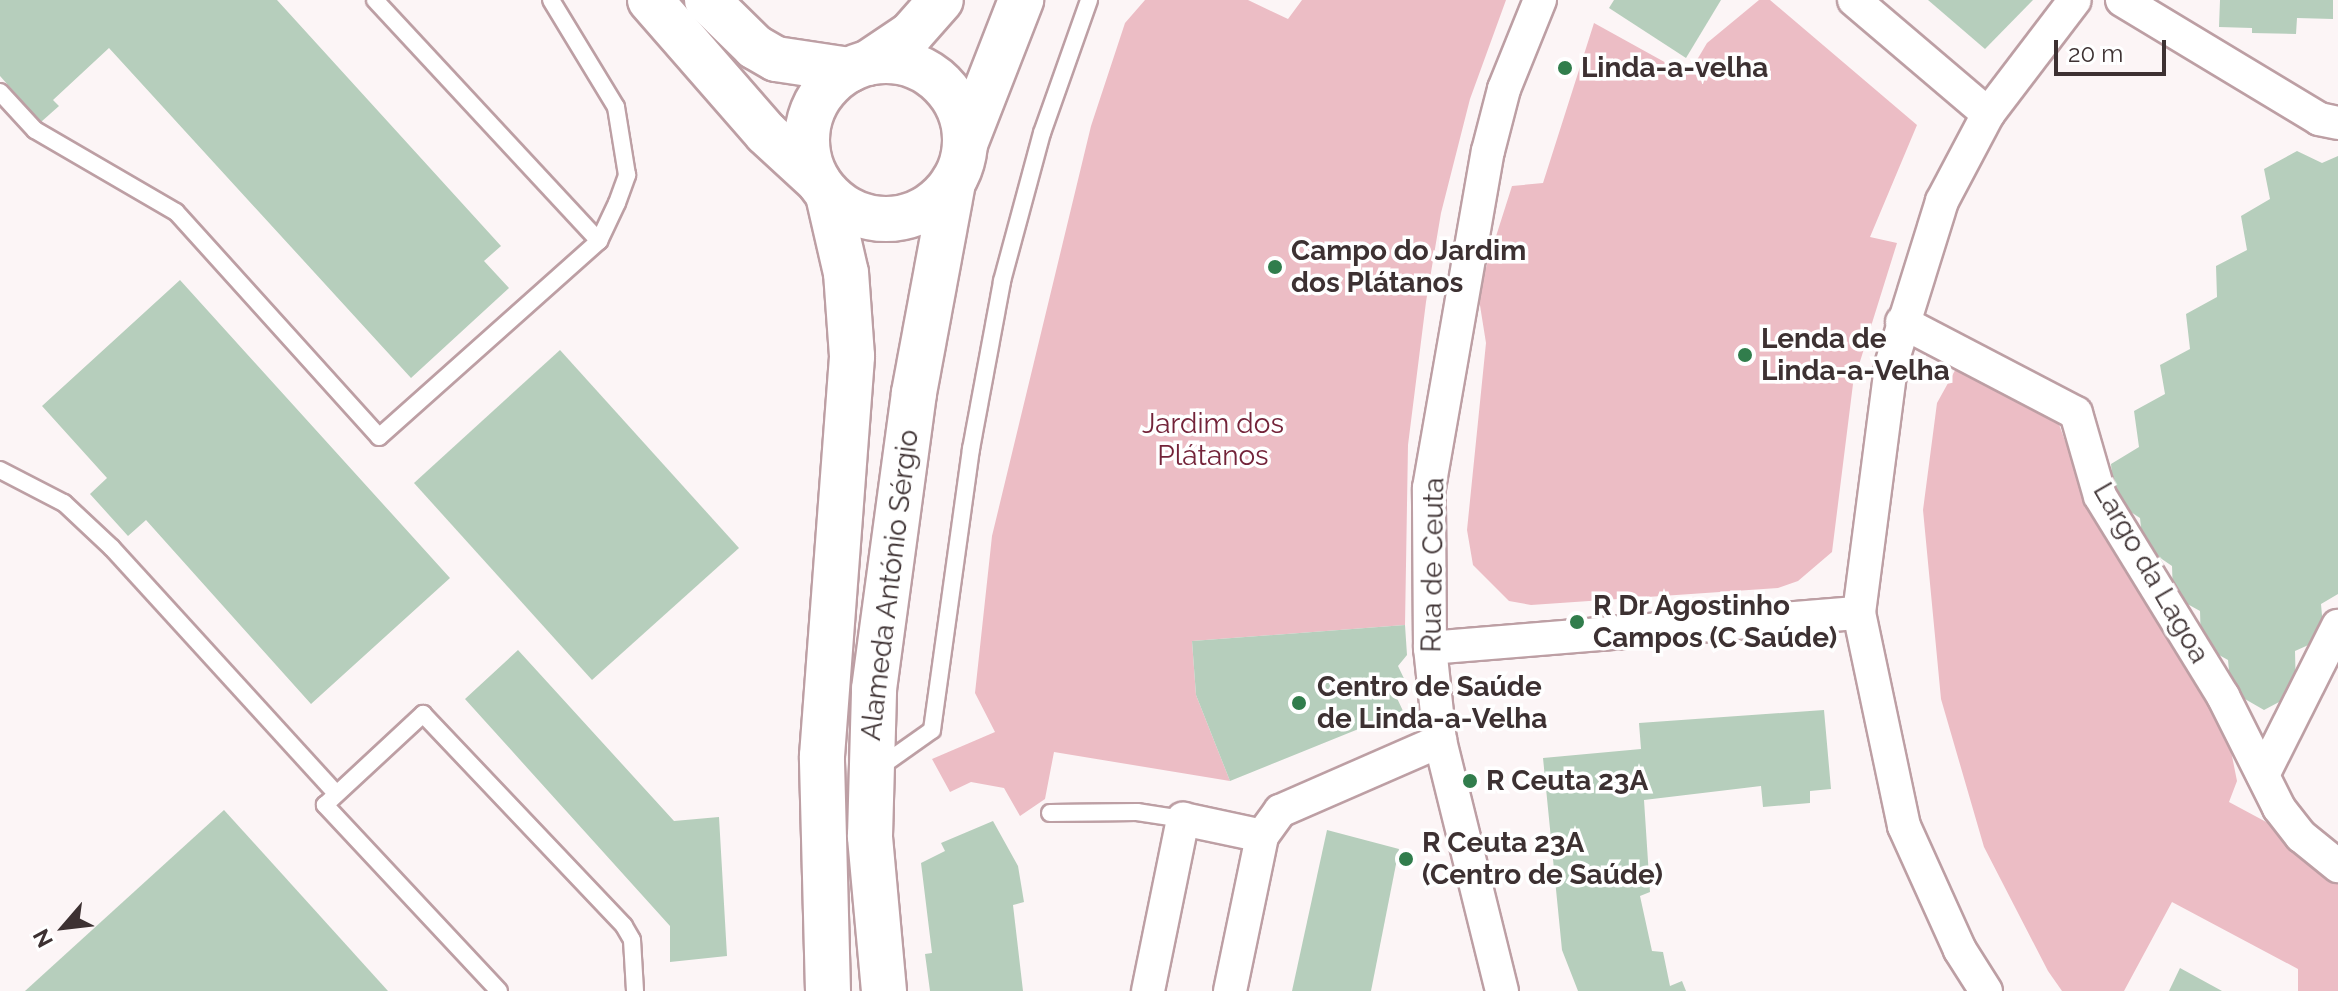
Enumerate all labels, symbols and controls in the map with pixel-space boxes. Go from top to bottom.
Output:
scale bar [2058,24,2170,74]
text: 20 m [2068,39,2123,68]
place label: Linda-a-velha [1581,51,1768,85]
marker: Linda-a-velha [1556,59,1574,77]
place label: Campo do Jardim dos Plátanos [1291,234,1527,300]
marker: Campo do Jardim dos Plátanos [1266,258,1284,276]
place label: Lenda de Linda-a-Velha [1761,322,1950,388]
marker: Lenda de Linda-a-Velha [1736,346,1754,364]
park label: Jardim dos Plátanos [1142,407,1284,473]
street label: Alameda António Sérgio [854,427,926,743]
street label: Rua de Ceuta [1415,477,1451,653]
street label: Largo da Lagoa [2086,477,2216,669]
place label: R Dr Agostinho Campos (C Saúde) [1593,589,1837,655]
marker: R Dr Agostinho Campos (C Saúde) [1568,613,1586,631]
place label: Centro de Saúde de Linda-a-Velha [1317,670,1547,736]
marker: Centro de Saúde de Linda-a-Velha [1288,692,1310,714]
place label: R Ceuta 23A [1486,764,1648,798]
marker: R Ceuta 23A [1461,772,1479,790]
place label: R Ceuta 23A (Centro de Saúde) [1422,826,1663,892]
marker: R Ceuta 23A (Centro de Saúde) [1397,850,1415,868]
north arrow [24,887,104,967]
text: N [27,925,58,952]

